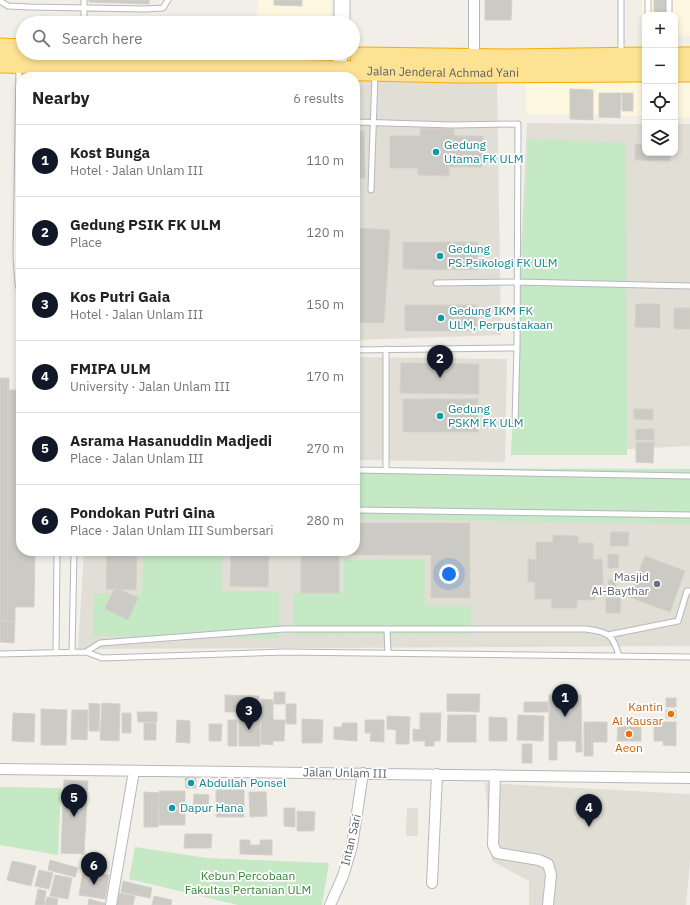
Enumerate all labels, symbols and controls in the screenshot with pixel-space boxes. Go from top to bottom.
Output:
map controls [642,12,678,156]
button: + [642,12,678,48]
search box [16,16,360,60]
icon: search [30,27,52,49]
text: Search here [62,29,142,48]
button: − [642,48,678,84]
street label: Jalan Jenderal Achmad Yani [367,63,519,80]
button: locate [642,84,678,120]
text: Nearby [32,87,90,109]
text: 6 results [293,90,344,107]
button: layers [642,120,678,156]
place label: Gedung Utama FK ULM [444,137,524,166]
text: Kost Bunga [70,143,150,162]
marker: Gedung Utama FK ULM [431,147,441,157]
text: 1 [41,152,49,169]
text: 110 m [306,152,344,169]
text: Hotel · Jalan Unlam III [70,162,203,179]
text: Gedung PSIK FK ULM [70,215,221,234]
text: 2 [41,224,49,241]
text: 120 m [306,224,344,241]
text: Place [70,234,102,251]
place label: Gedung PS.Psikologi FK ULM [448,241,558,270]
marker: Gedung PS.Psikologi FK ULM [435,251,445,261]
text: Kos Putri Gaia [70,287,170,306]
text: 3 [41,296,49,313]
text: 150 m [306,296,344,313]
place label: Gedung IKM FK ULM, Perpustakaan [449,303,553,332]
text: Hotel · Jalan Unlam III [70,306,203,323]
marker: Gedung IKM FK ULM, Perpustakaan [436,313,446,323]
pin: 2 [427,345,453,378]
text: FMIPA ULM [70,359,151,378]
text: 4 [41,368,49,385]
text: 170 m [306,368,344,385]
text: University · Jalan Unlam III [70,378,230,395]
place label: Gedung PSKM FK ULM [448,401,523,430]
marker: Gedung PSKM FK ULM [435,411,445,421]
text: Asrama Hasanuddin Madjedi [70,431,272,450]
text: 5 [41,440,49,457]
text: 270 m [306,440,344,457]
text: Place · Jalan Unlam III [70,450,204,467]
text: Pondokan Putri Gina [70,503,215,522]
text: 6 [41,512,49,529]
text: 280 m [306,512,344,529]
text: Place · Jalan Unlam III Sumbersari [70,522,274,539]
your location [439,564,459,584]
place label: Masjid Al-Baythar [591,569,650,598]
marker: Masjid Al-Baythar [652,579,662,589]
pin: 1 [552,684,578,717]
pin: 3 [236,697,262,730]
place label: Kantin Al Kausar [612,699,664,728]
marker: Kantin Al Kausar [666,709,676,719]
marker: Aeon [624,729,634,739]
place label: Aeon [615,740,643,755]
street label: Jalan Unlam III [303,764,387,781]
place label: Abdullah Ponsel [199,775,286,790]
marker: Abdullah Ponsel [186,778,196,788]
pin: 5 [61,784,87,817]
pin: 4 [576,794,602,827]
place label: Dapur Hana [180,800,244,815]
marker: Dapur Hana [167,803,177,813]
street label: Intan Sari [337,813,364,867]
pin: 6 [81,852,107,885]
park label: Kebun Percobaan Fakultas Pertanian ULM [185,868,311,897]

